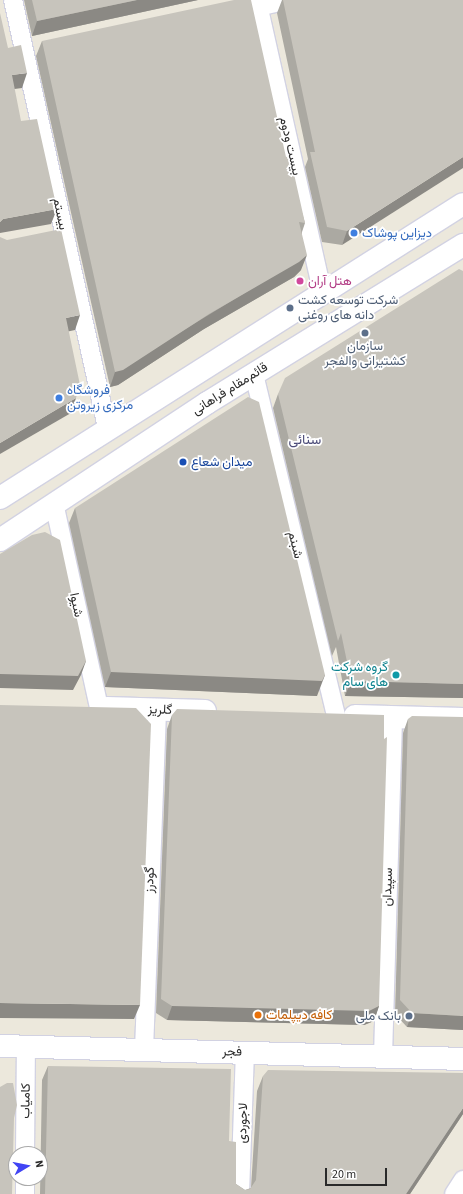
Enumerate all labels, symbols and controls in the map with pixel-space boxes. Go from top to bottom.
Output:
street label: بیست ودوم [276,115,304,177]
street label: بیستم [49,197,71,231]
place label: دیزاین پوشاک [362,225,432,241]
marker: دیزاین پوشاک [349,228,359,238]
place label: هتل آران [308,273,352,289]
marker: هتل آران [295,276,305,286]
place label: شرکت توسعه کشت دانه های روغنی [298,293,398,324]
marker: شرکت توسعه کشت دانه های روغنی [285,303,295,313]
marker: سازمان کشتیرانی والفجر [360,328,370,338]
place label: سازمان کشتیرانی والفجر [324,339,406,370]
street label: قائم‌مقام فراهانی [189,360,271,418]
place label: فروشگاه مرکزى زیروتن [67,383,133,414]
marker: فروشگاه مرکزى زیروتن [54,393,64,403]
district label: سنائی [289,432,321,448]
place label: میدان شعاع [191,454,253,470]
marker: میدان شعاع [178,457,188,467]
street label: شبنم [284,530,306,560]
street label: شیوا [66,591,86,619]
place label: گروه شرکت های سام [331,660,388,691]
marker: گروه شرکت های سام [391,670,401,680]
street label: گلریز [148,702,172,718]
street label: گودرز [142,866,158,894]
street label: سپیدان [380,867,396,907]
place label: کافه دیپلمات [266,1007,332,1023]
place label: بانک ملی [356,1008,401,1024]
marker: کافه دیپلمات [253,1010,263,1020]
marker: بانک ملی [404,1011,414,1021]
street label: فجر [222,1044,242,1060]
street label: کامیاب [18,1083,34,1119]
street label: لاجوردی [234,1102,252,1144]
north arrow [8,1146,48,1186]
text: N [31,1159,47,1169]
scale bar [327,1160,389,1186]
text: 20 m [332,1166,356,1183]

